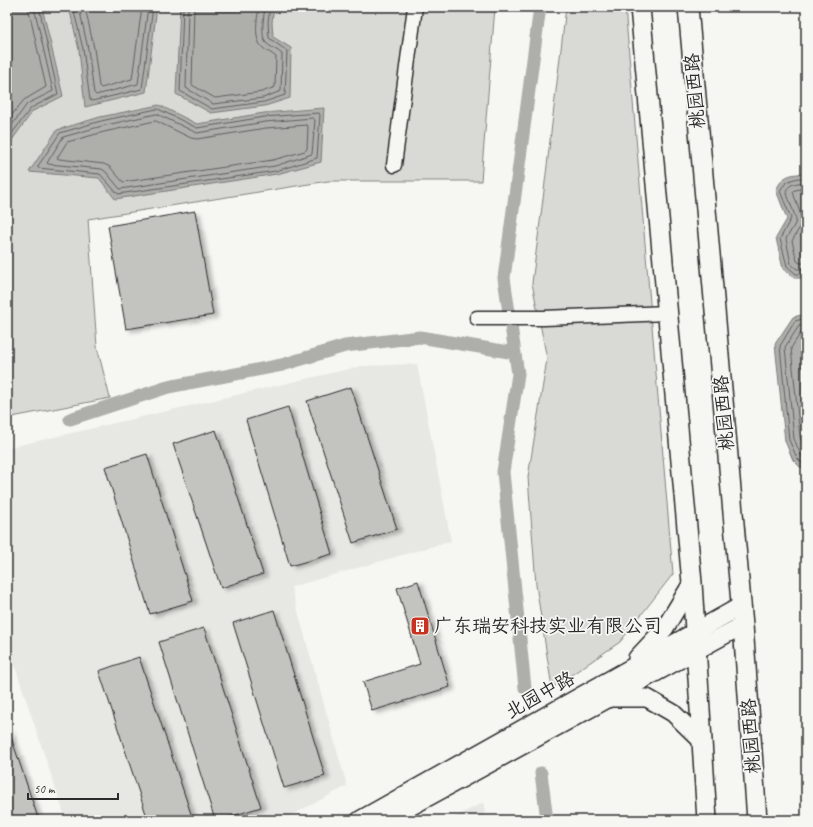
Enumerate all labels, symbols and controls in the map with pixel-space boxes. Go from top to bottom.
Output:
street label: 桃园西路 [680,52,710,130]
street label: 桃园西路 [709,374,739,452]
place label: 广东瑞安科技实业有限公司 [434,614,662,638]
building icon: 广东瑞安科技实业有限公司 [409,615,431,637]
street label: 北园中路 [501,666,579,724]
street label: 桃园西路 [736,697,766,775]
scale bar [28,775,118,801]
text: 50 m [34,781,56,797]

